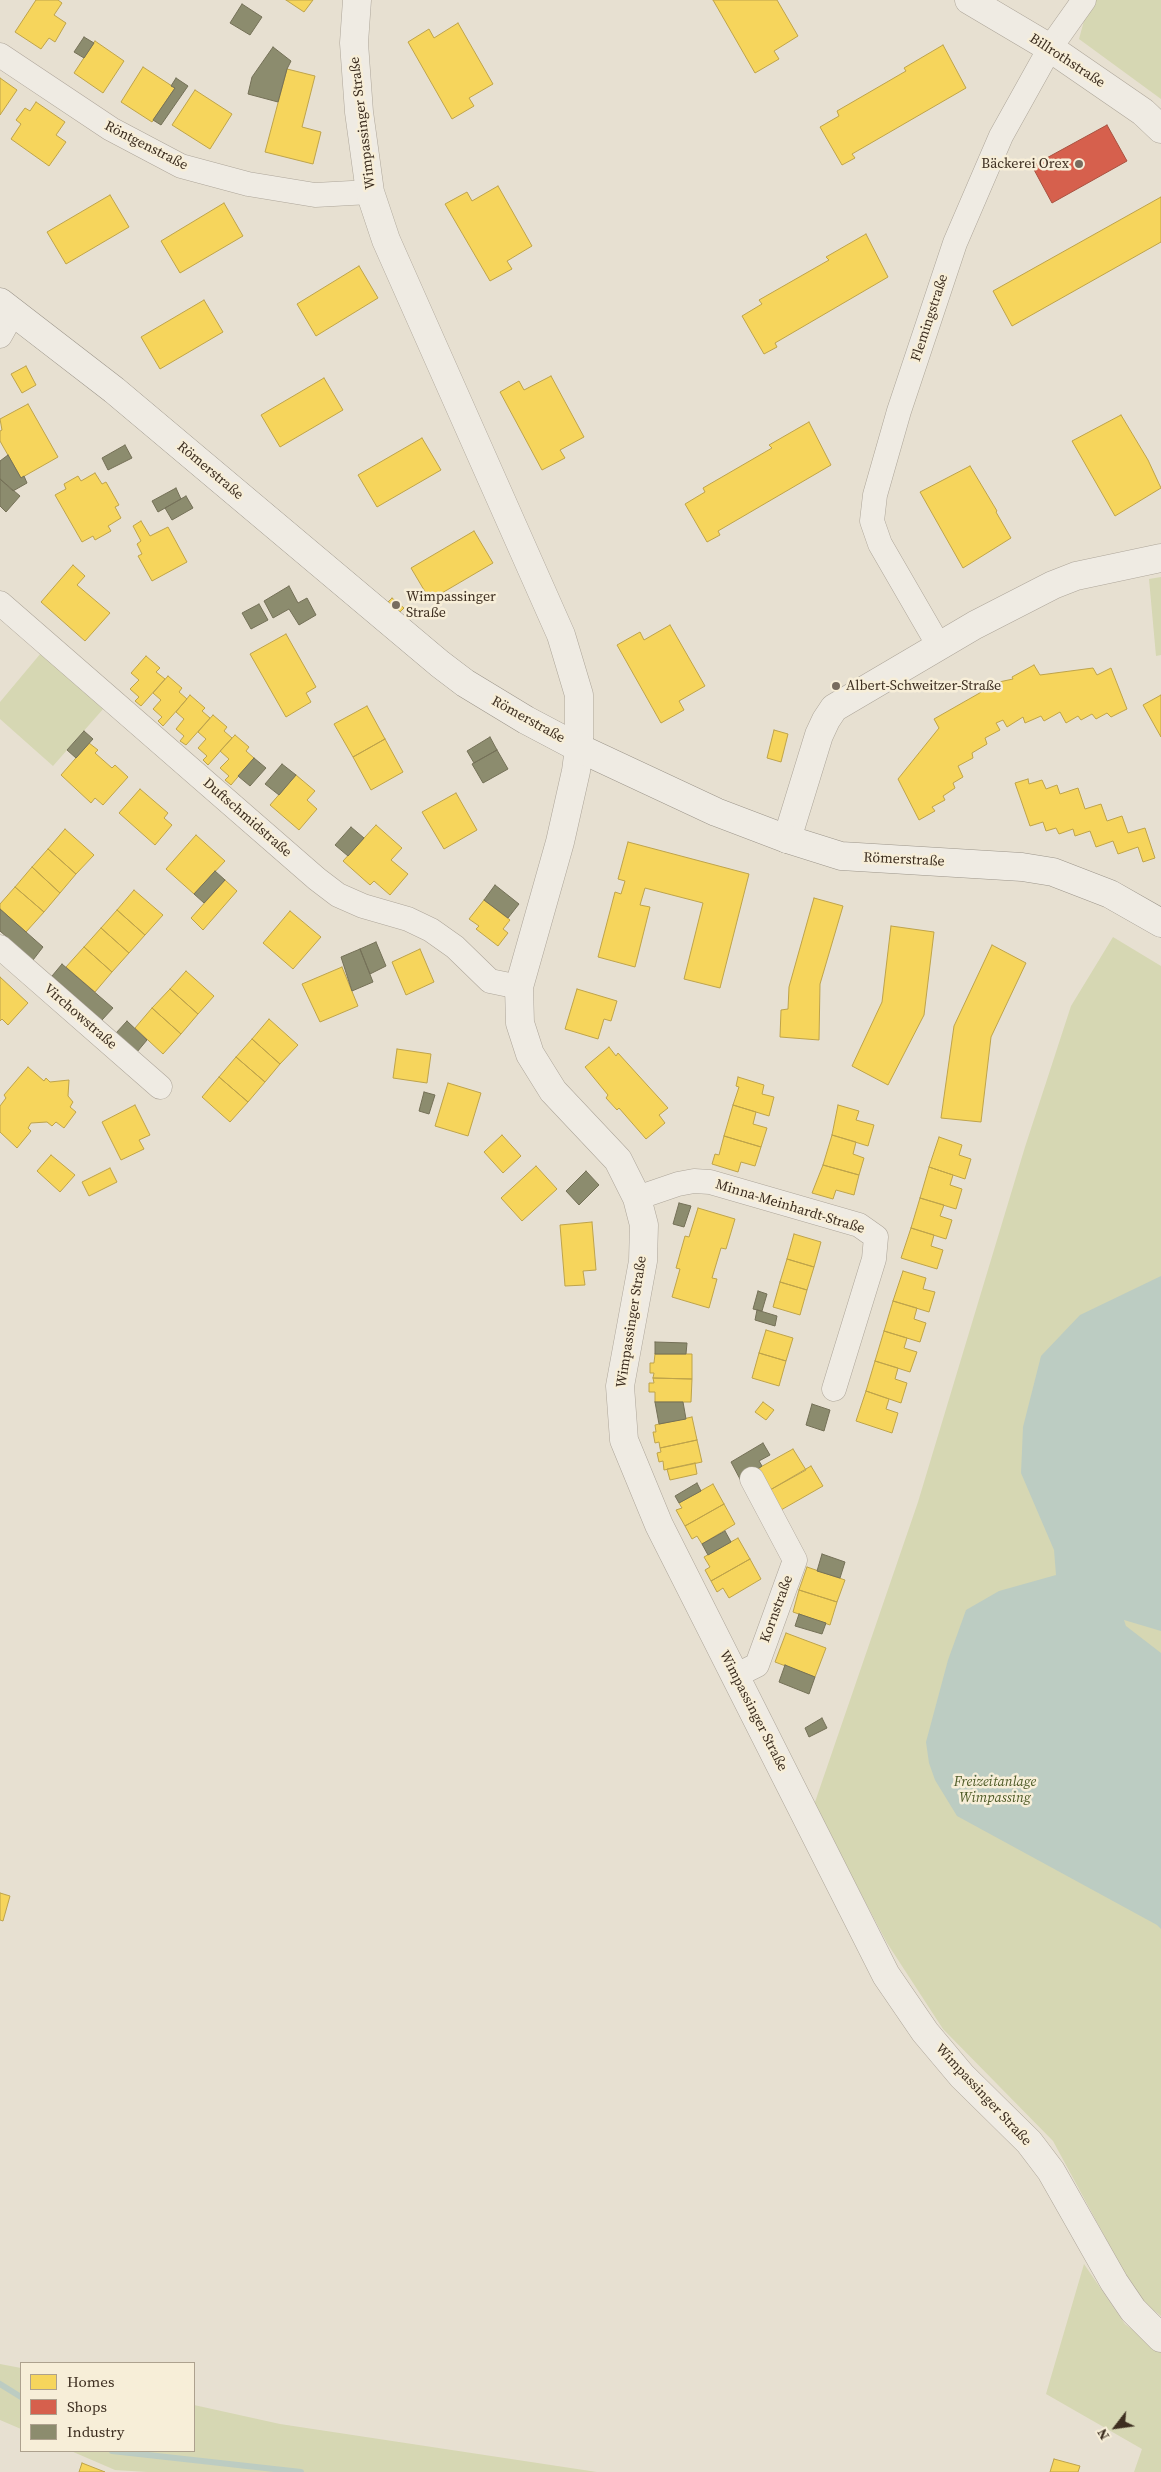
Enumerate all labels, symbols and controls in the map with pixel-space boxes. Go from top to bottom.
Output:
street label: Billrothstraße [1026,30,1108,92]
street label: Wimpassinger Straße [347,56,379,190]
street label: Röntgenstraße [102,118,190,174]
place label: Bäckerei Orex [981,156,1069,172]
marker: Bäckerei Orex [1073,158,1085,170]
street label: Flemingstraße [908,272,952,364]
street label: Römerstraße [174,438,246,504]
place label: Wimpassinger Straße [406,589,496,622]
marker: Wimpassinger Straße [390,599,402,611]
place label: Albert-Schweitzer-Straße [846,678,1001,694]
marker: Albert-Schweitzer-Straße [830,680,842,692]
street label: Römerstraße [488,693,568,747]
street label: Duftschmidstraße [199,775,295,861]
street label: Römerstraße [863,849,945,871]
street label: Virchowstraße [40,981,120,1053]
street label: Minna-Meinhardt-Straße [713,1176,867,1238]
street label: Wimpassinger Straße [613,1255,651,1389]
street label: Kornstraße [757,1573,797,1645]
street label: Wimpassinger Straße [715,1648,791,1774]
park label: Freizeitanlage Wimpassing [954,1774,1036,1806]
street label: Wimpassinger Straße [931,2041,1035,2149]
legend [20,2362,195,2452]
text: Homes [67,2371,114,2392]
text: Shops [67,2396,107,2417]
north arrow [1091,2402,1141,2452]
text: Industry [67,2421,124,2442]
text: N [1092,2425,1114,2444]

